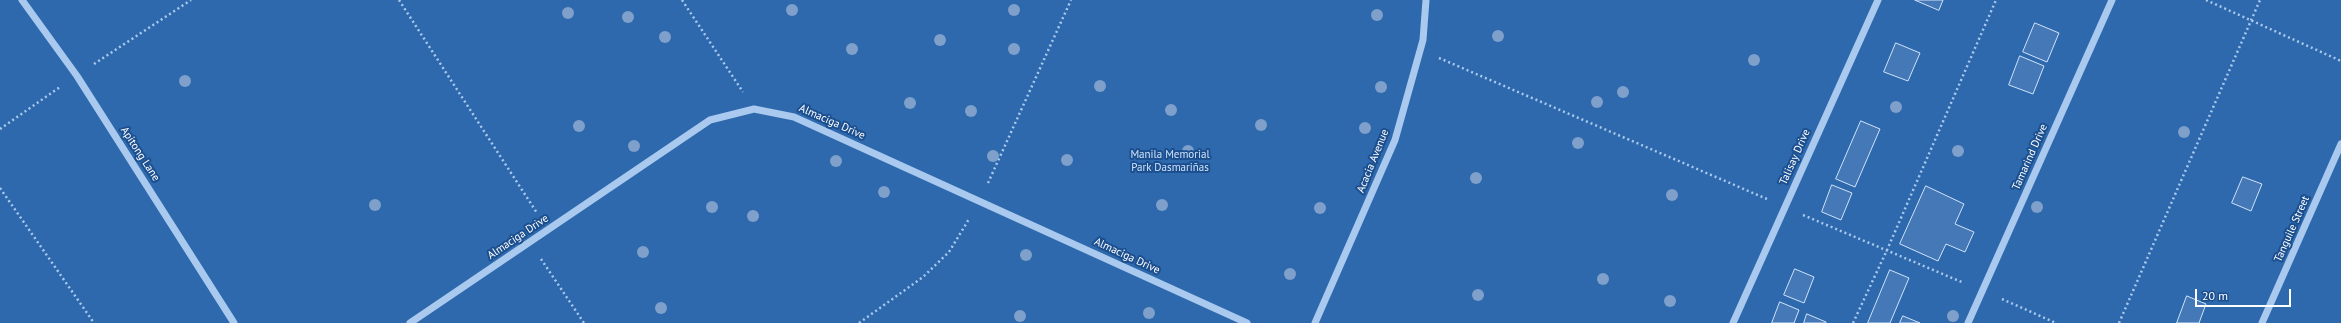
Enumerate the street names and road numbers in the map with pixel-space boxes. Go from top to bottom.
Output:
street label: Almaciga Drive [797,102,867,142]
street label: Tamarind Drive [2010,122,2050,192]
street label: Apitong Lane [118,124,162,184]
street label: Acacia Avenue [1354,127,1392,195]
street label: Talisay Drive [1777,127,1813,187]
street label: Tanguile Street [2272,194,2312,264]
street label: Almaciga Drive [485,212,551,262]
street label: Almaciga Drive [1092,235,1162,277]

